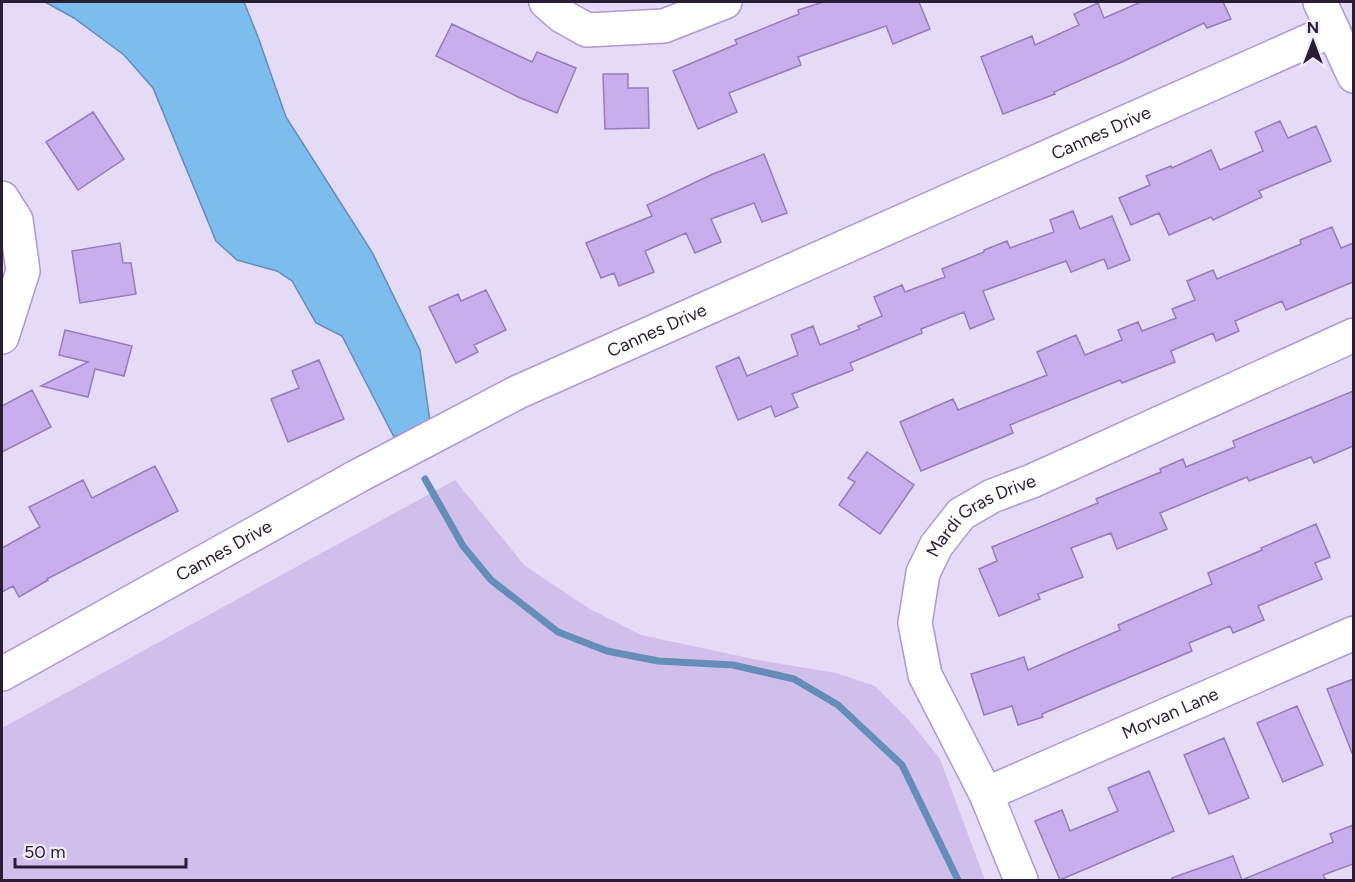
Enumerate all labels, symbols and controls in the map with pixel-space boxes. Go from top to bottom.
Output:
north arrow [1283,12,1343,72]
text: N [1307,18,1319,37]
street label: Cannes Drive [1048,101,1154,165]
street label: Cannes Drive [604,299,710,362]
street label: Mardi Gras Drive [921,469,1039,560]
street label: Cannes Drive [172,515,276,586]
street label: Morvan Lane [1119,683,1222,744]
scale bar [15,831,186,869]
text: 50 m [24,841,66,863]

